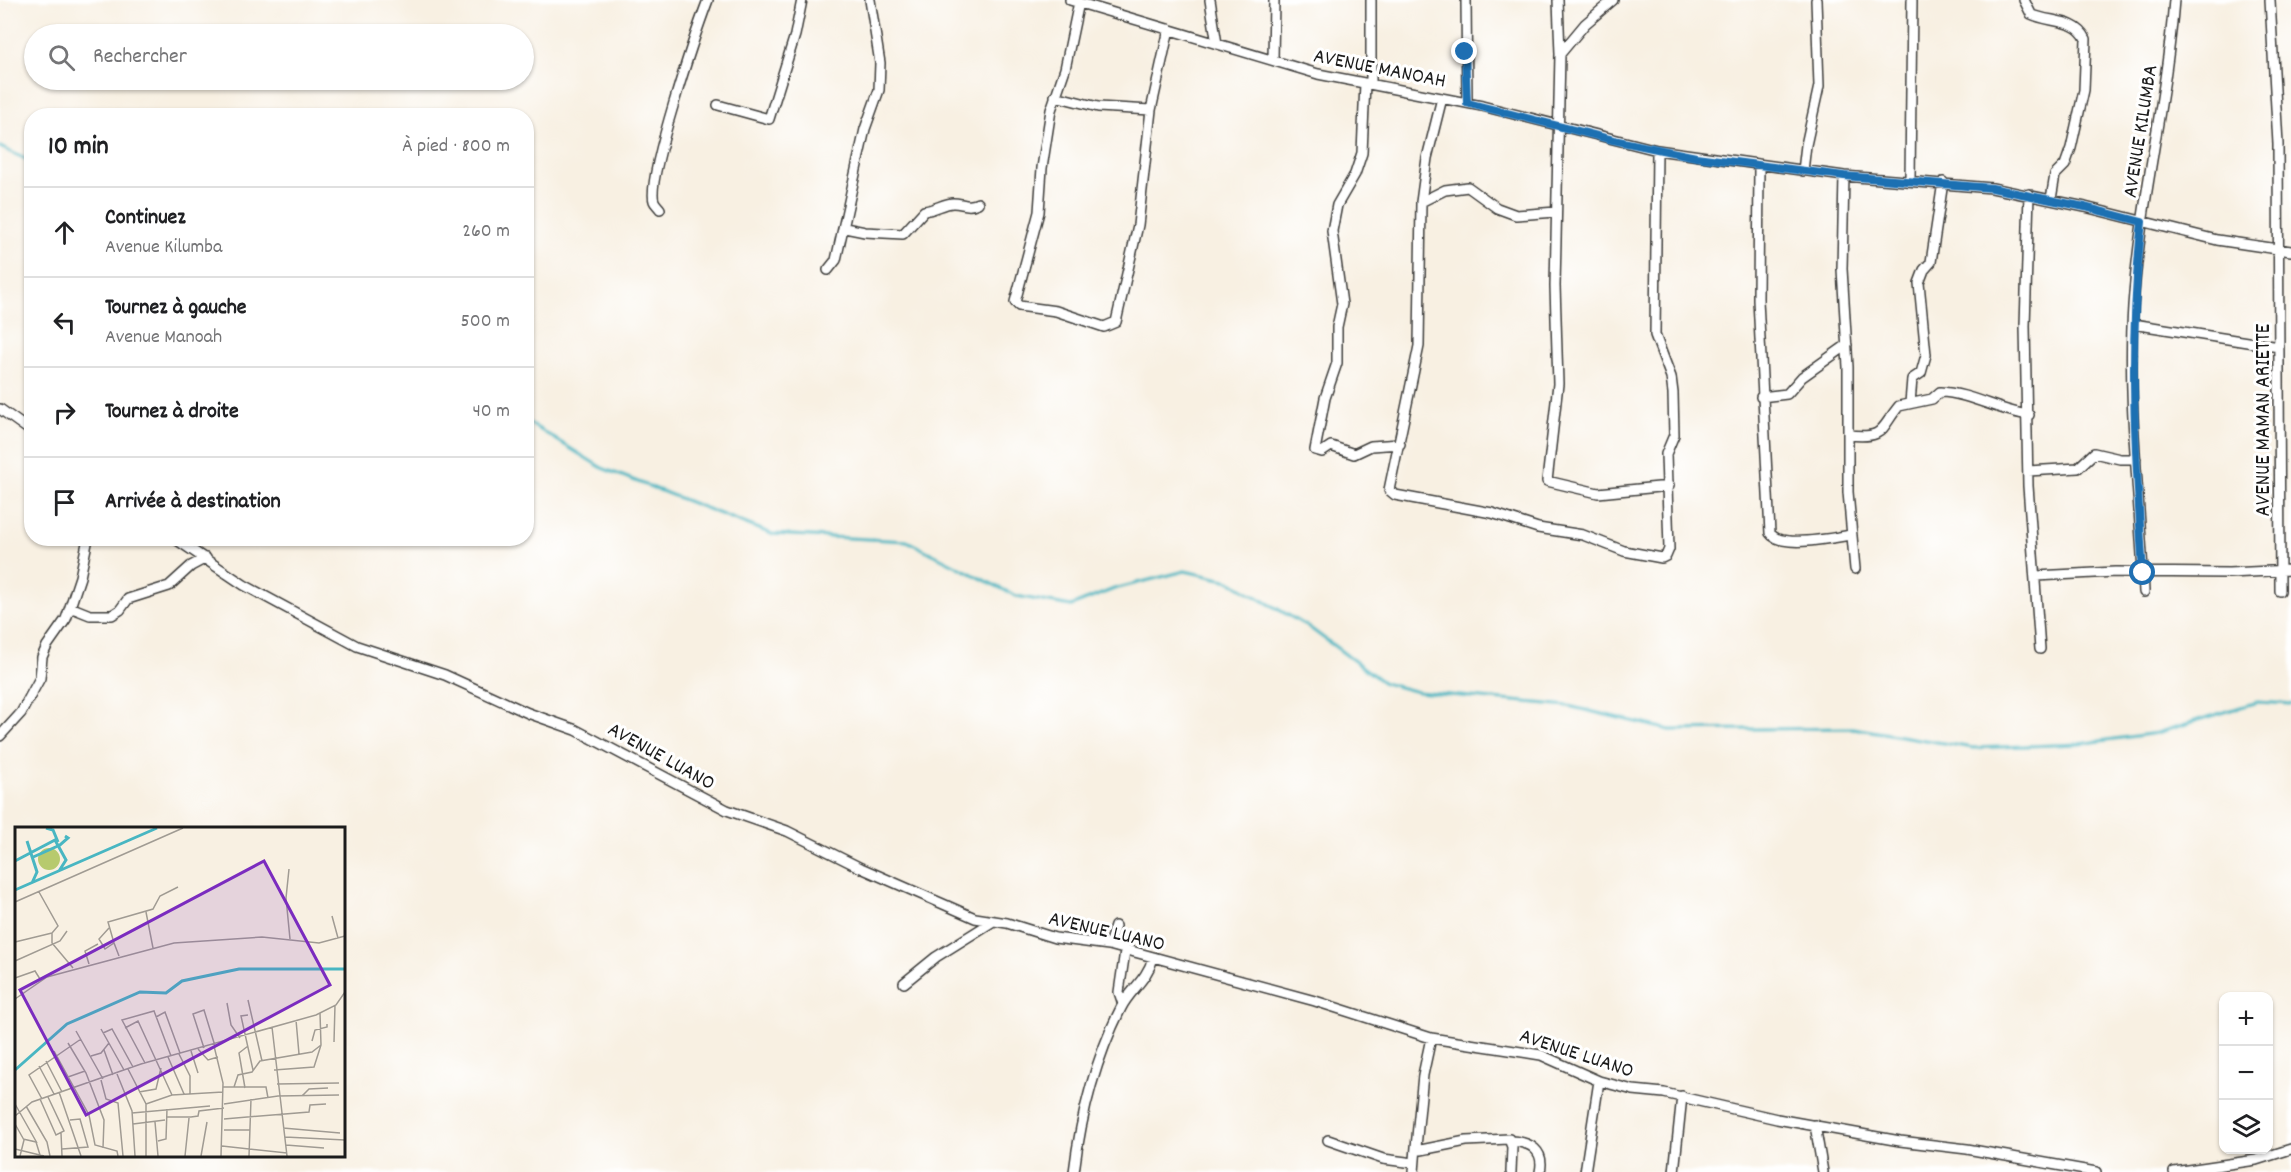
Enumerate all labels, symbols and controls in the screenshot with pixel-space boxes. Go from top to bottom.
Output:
search box [24,24,534,90]
route end [1451,38,1477,64]
icon: search [45,41,78,74]
text: Rechercher [93,42,187,73]
street label: AVENUE MANOAH [1311,42,1448,97]
street label: AVENUE KILUMBA [2117,63,2167,200]
text: 10 min [48,129,108,166]
text: À pied · 800 m [402,133,510,161]
text: Continuez [105,203,186,234]
icon: ahead [48,216,81,249]
text: 260 m [462,218,510,246]
text: Avenue Kilumba [105,234,222,262]
text: Tournez à gauche [105,293,247,324]
icon: left [48,306,81,339]
text: 500 m [461,308,510,336]
street label: AVENUE MAMAN ARIETTE [2250,323,2280,516]
text: Avenue Manoah [105,324,222,352]
icon: right [48,396,81,429]
text: Tournez à droite [105,397,239,428]
text: 40 m [472,398,510,426]
icon: arrive [48,486,81,519]
text: Arrivée à destination [105,487,281,518]
route start [2129,559,2155,585]
street label: AVENUE LUANO [601,716,720,799]
inset map [15,827,345,1157]
street label: AVENUE LUANO [1045,905,1167,961]
map controls [2219,992,2273,1154]
button: + [2219,992,2273,1046]
street label: AVENUE LUANO [1515,1022,1637,1087]
button: − [2219,1046,2273,1100]
button: layers [2219,1100,2273,1154]

